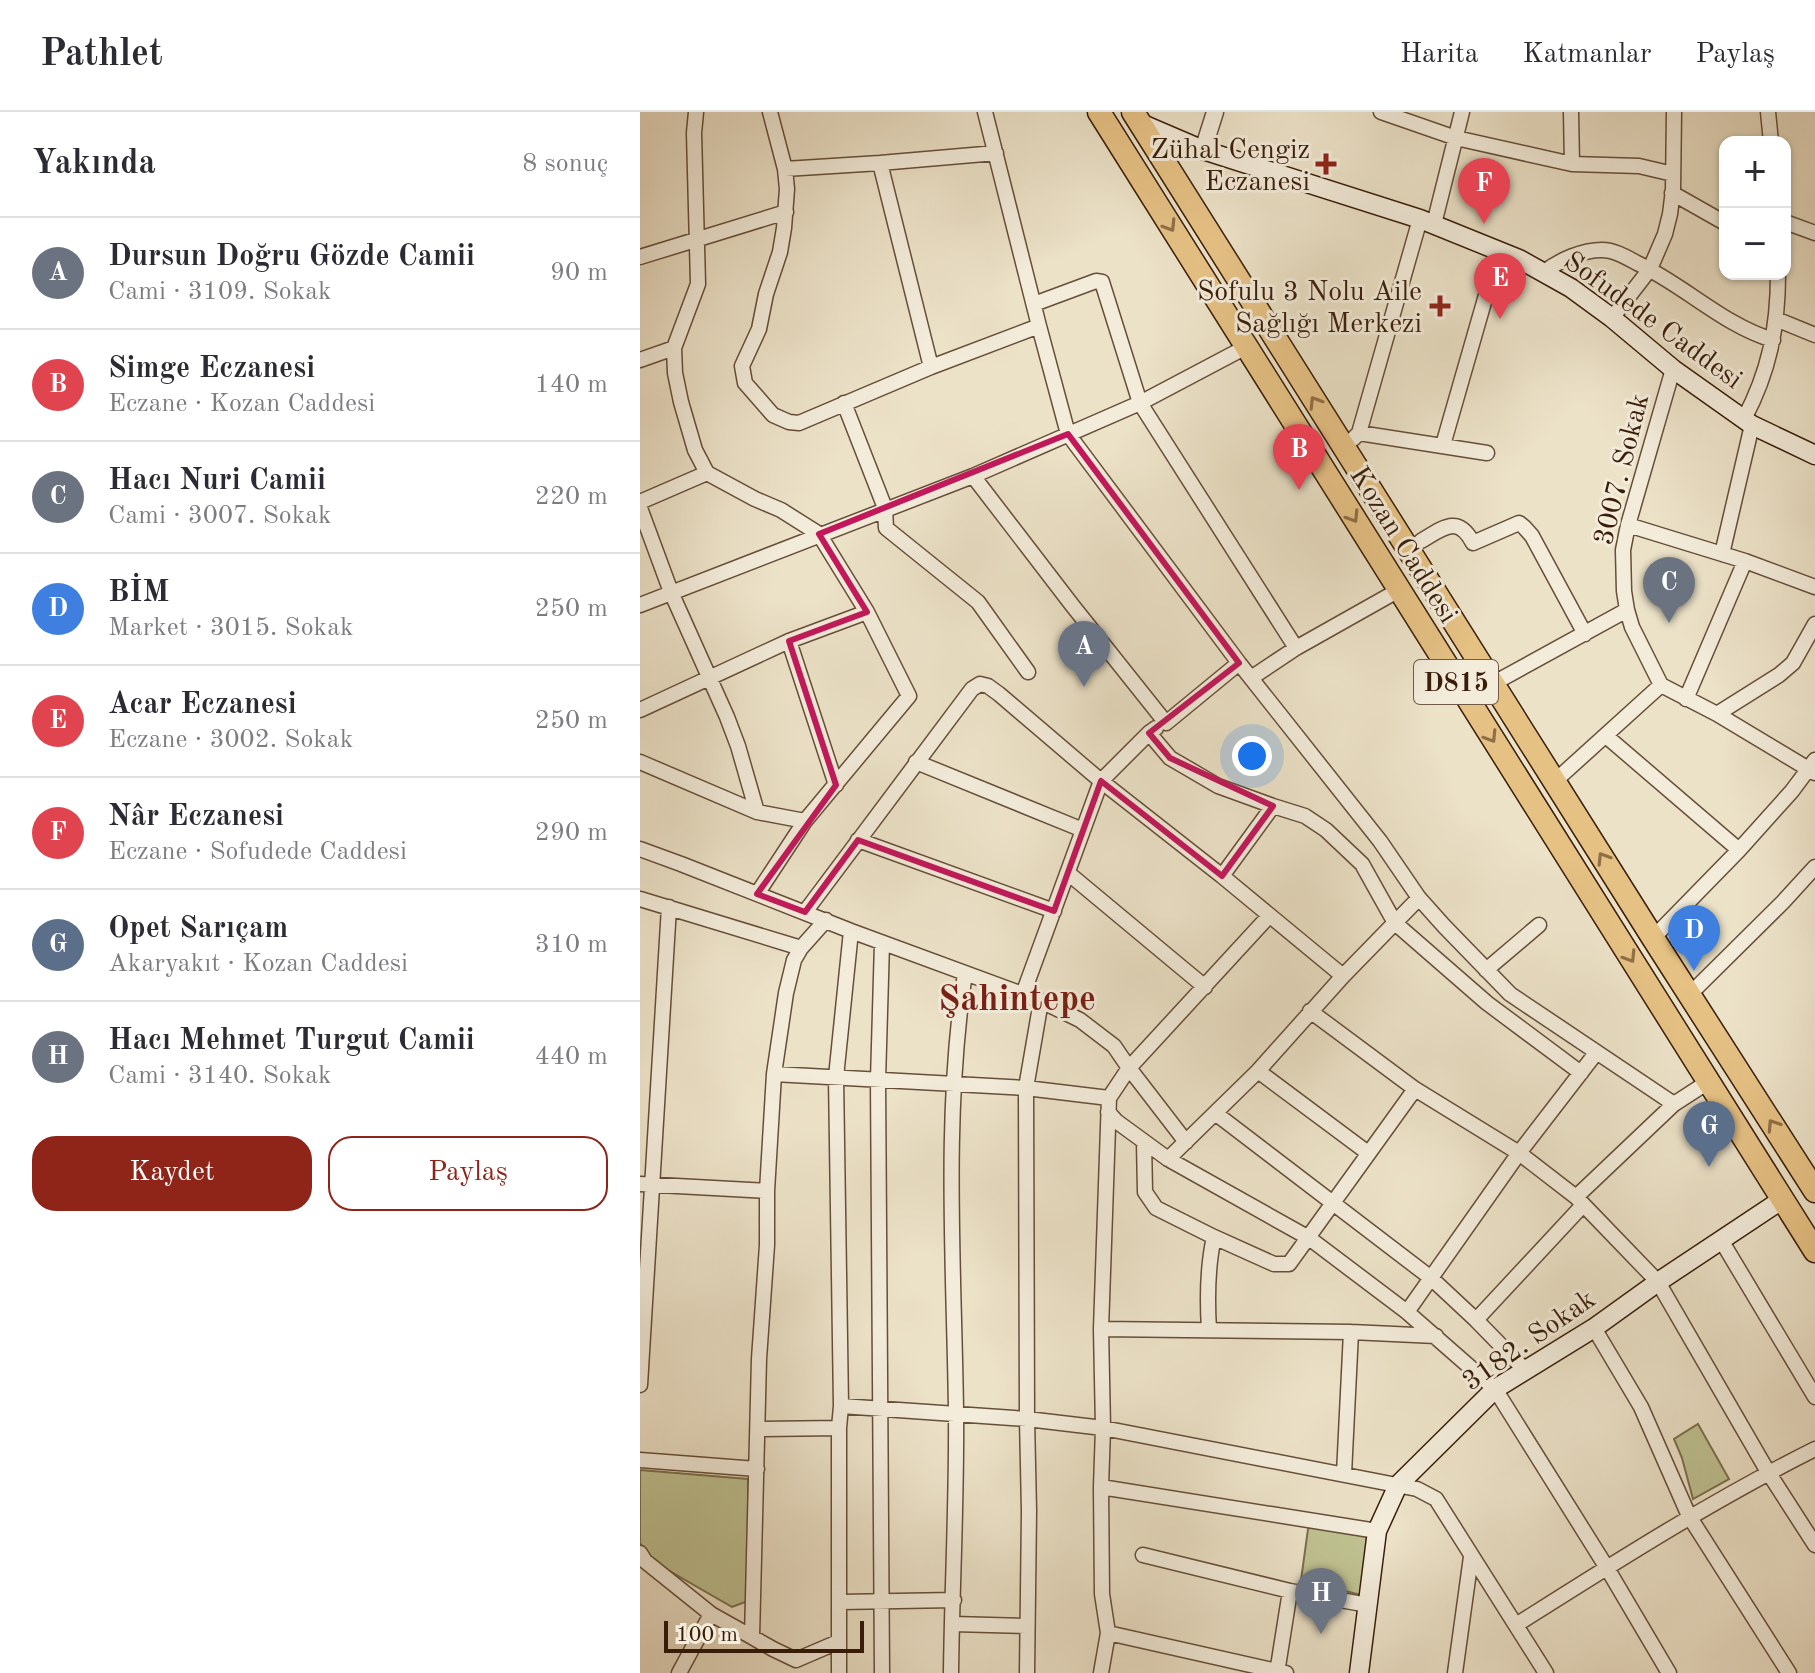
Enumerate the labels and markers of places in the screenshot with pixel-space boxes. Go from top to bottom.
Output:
place label: Zühal Cengiz Eczanesi [1151,137,1310,197]
marker: Zühal Cengiz Eczanesi [1317,155,1335,173]
pin: F [1458,158,1510,224]
pin: E [1474,253,1526,319]
place label: Sofulu 3 Nolu Aile Sağlığı Merkezi [1197,279,1422,339]
marker: Sofulu 3 Nolu Aile Sağlığı Merkezi [1429,295,1451,317]
pin: B [1273,424,1325,490]
pin: C [1643,557,1695,623]
pin: A [1058,621,1110,687]
pin: D [1668,905,1720,971]
pin: G [1683,1101,1735,1167]
pin: H [1295,1568,1347,1634]

